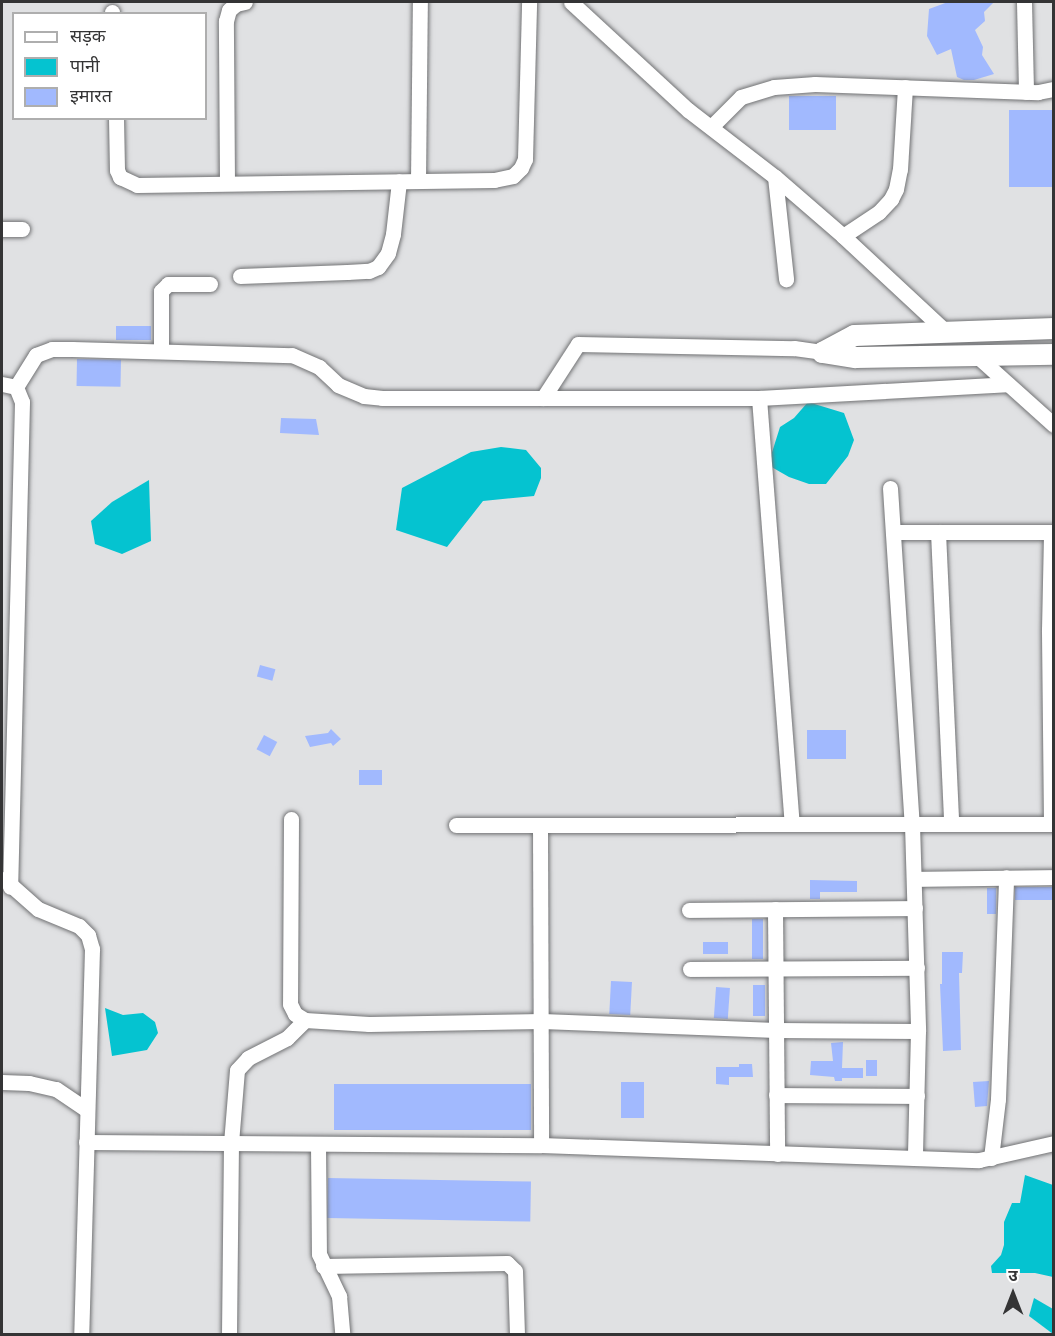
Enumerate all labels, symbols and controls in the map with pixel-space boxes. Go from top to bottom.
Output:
legend [12,12,207,120]
text: सड़क [70,25,106,47]
text: पानी [70,55,100,77]
text: इमारत [70,85,112,107]
north arrow [983,1264,1043,1324]
text: उ [1008,1266,1018,1285]

